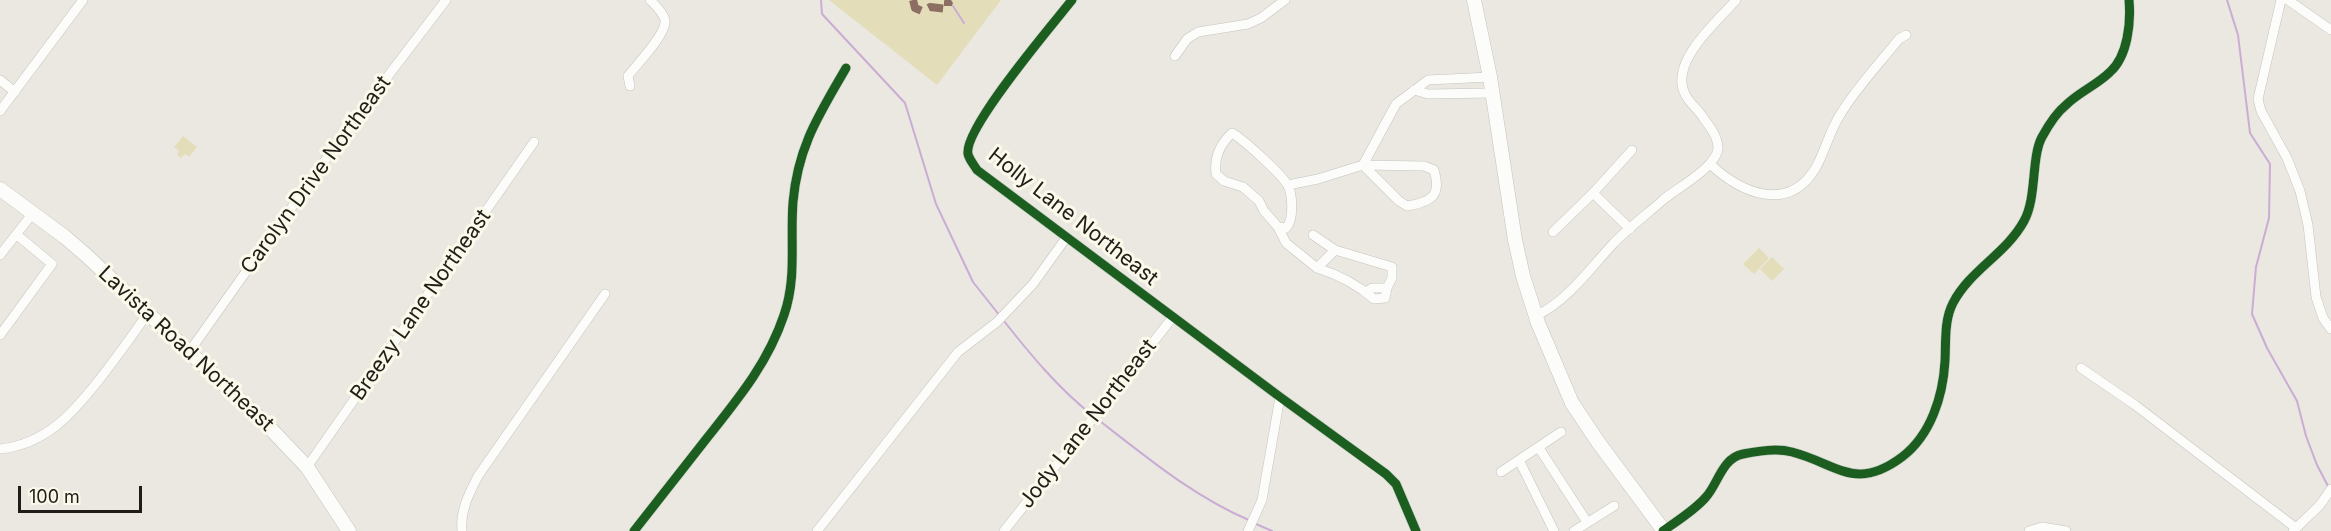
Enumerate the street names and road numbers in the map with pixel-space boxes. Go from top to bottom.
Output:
street label: Carolyn Drive Northeast [236,71,396,279]
street label: Holly Lane Northeast [983,143,1163,291]
street label: Breezy Lane Northeast [346,205,496,405]
street label: Lavista Road Northeast [93,261,279,437]
street label: Jody Lane Northeast [1014,334,1162,514]

